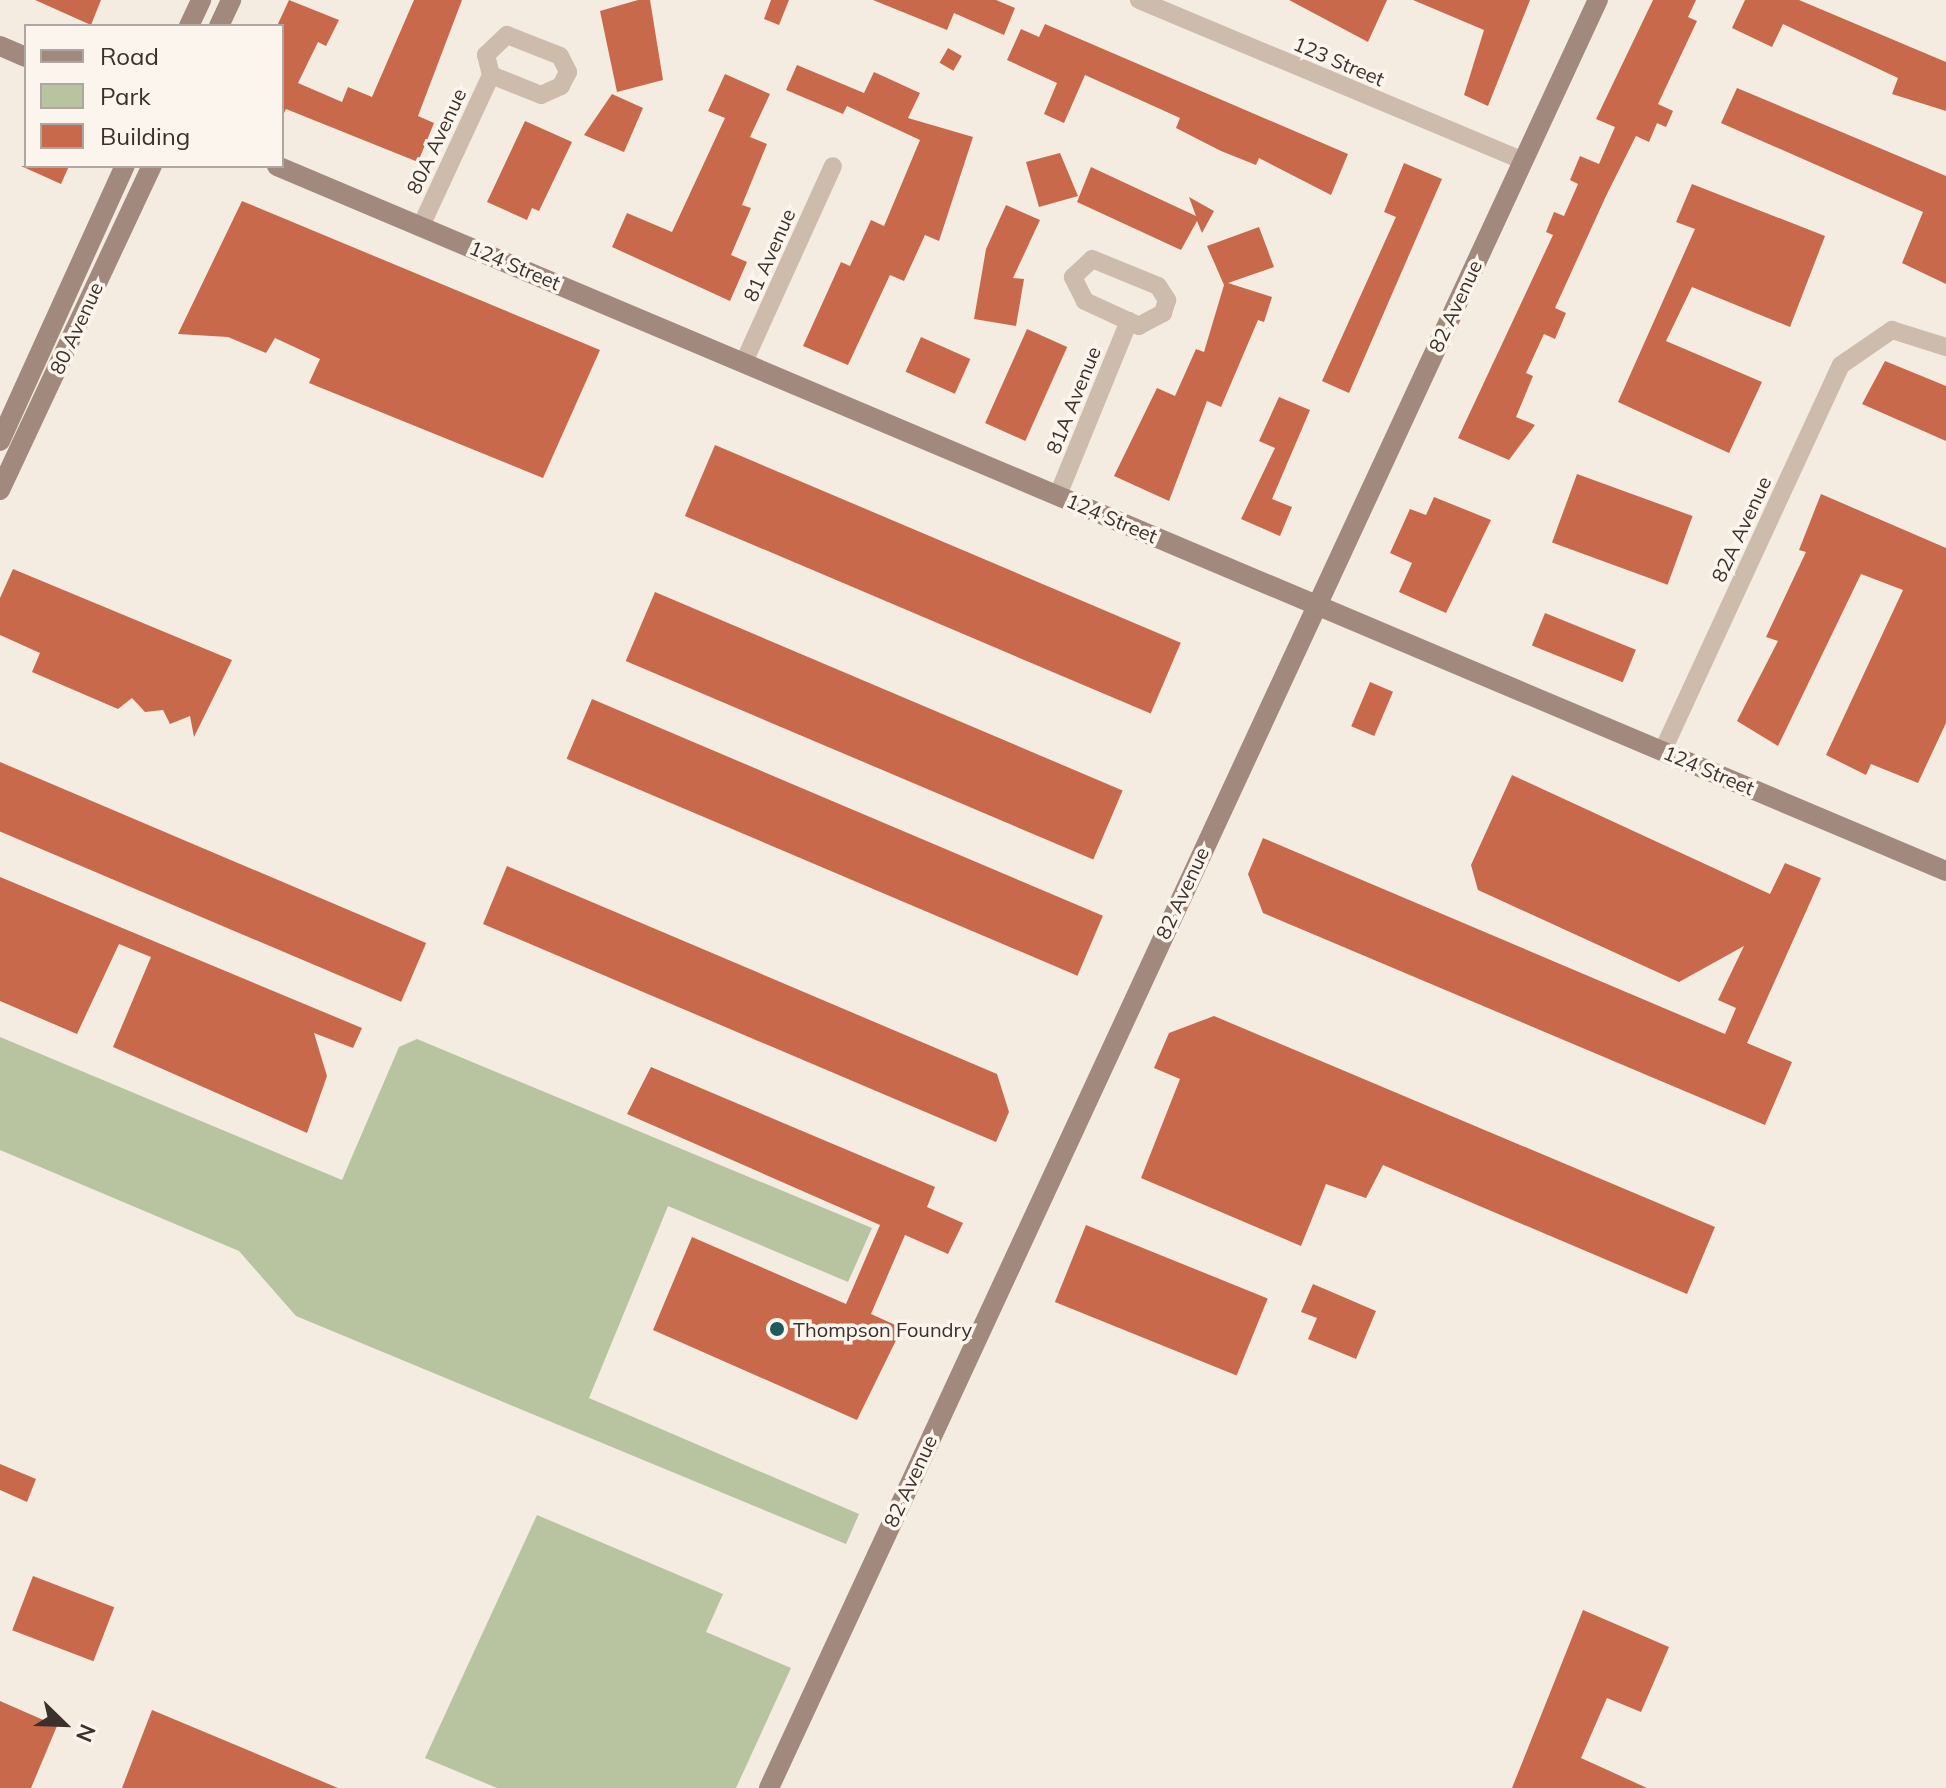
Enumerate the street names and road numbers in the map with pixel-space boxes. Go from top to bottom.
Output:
street label: 123 Street [1290,31,1388,91]
street label: 80A Avenue [401,84,471,198]
street label: 81 Avenue [738,205,800,305]
street label: 124 Street [466,235,564,295]
street label: 82 Avenue [1423,256,1487,356]
street label: 80 Avenue [44,278,108,378]
street label: 81A Avenue [1041,343,1105,457]
street label: 82A Avenue [1706,472,1776,586]
street label: 124 Street [1063,488,1161,548]
street label: 124 Street [1660,740,1758,800]
street label: 82 Avenue [1150,843,1214,943]
street label: 82 Avenue [878,1431,942,1531]

